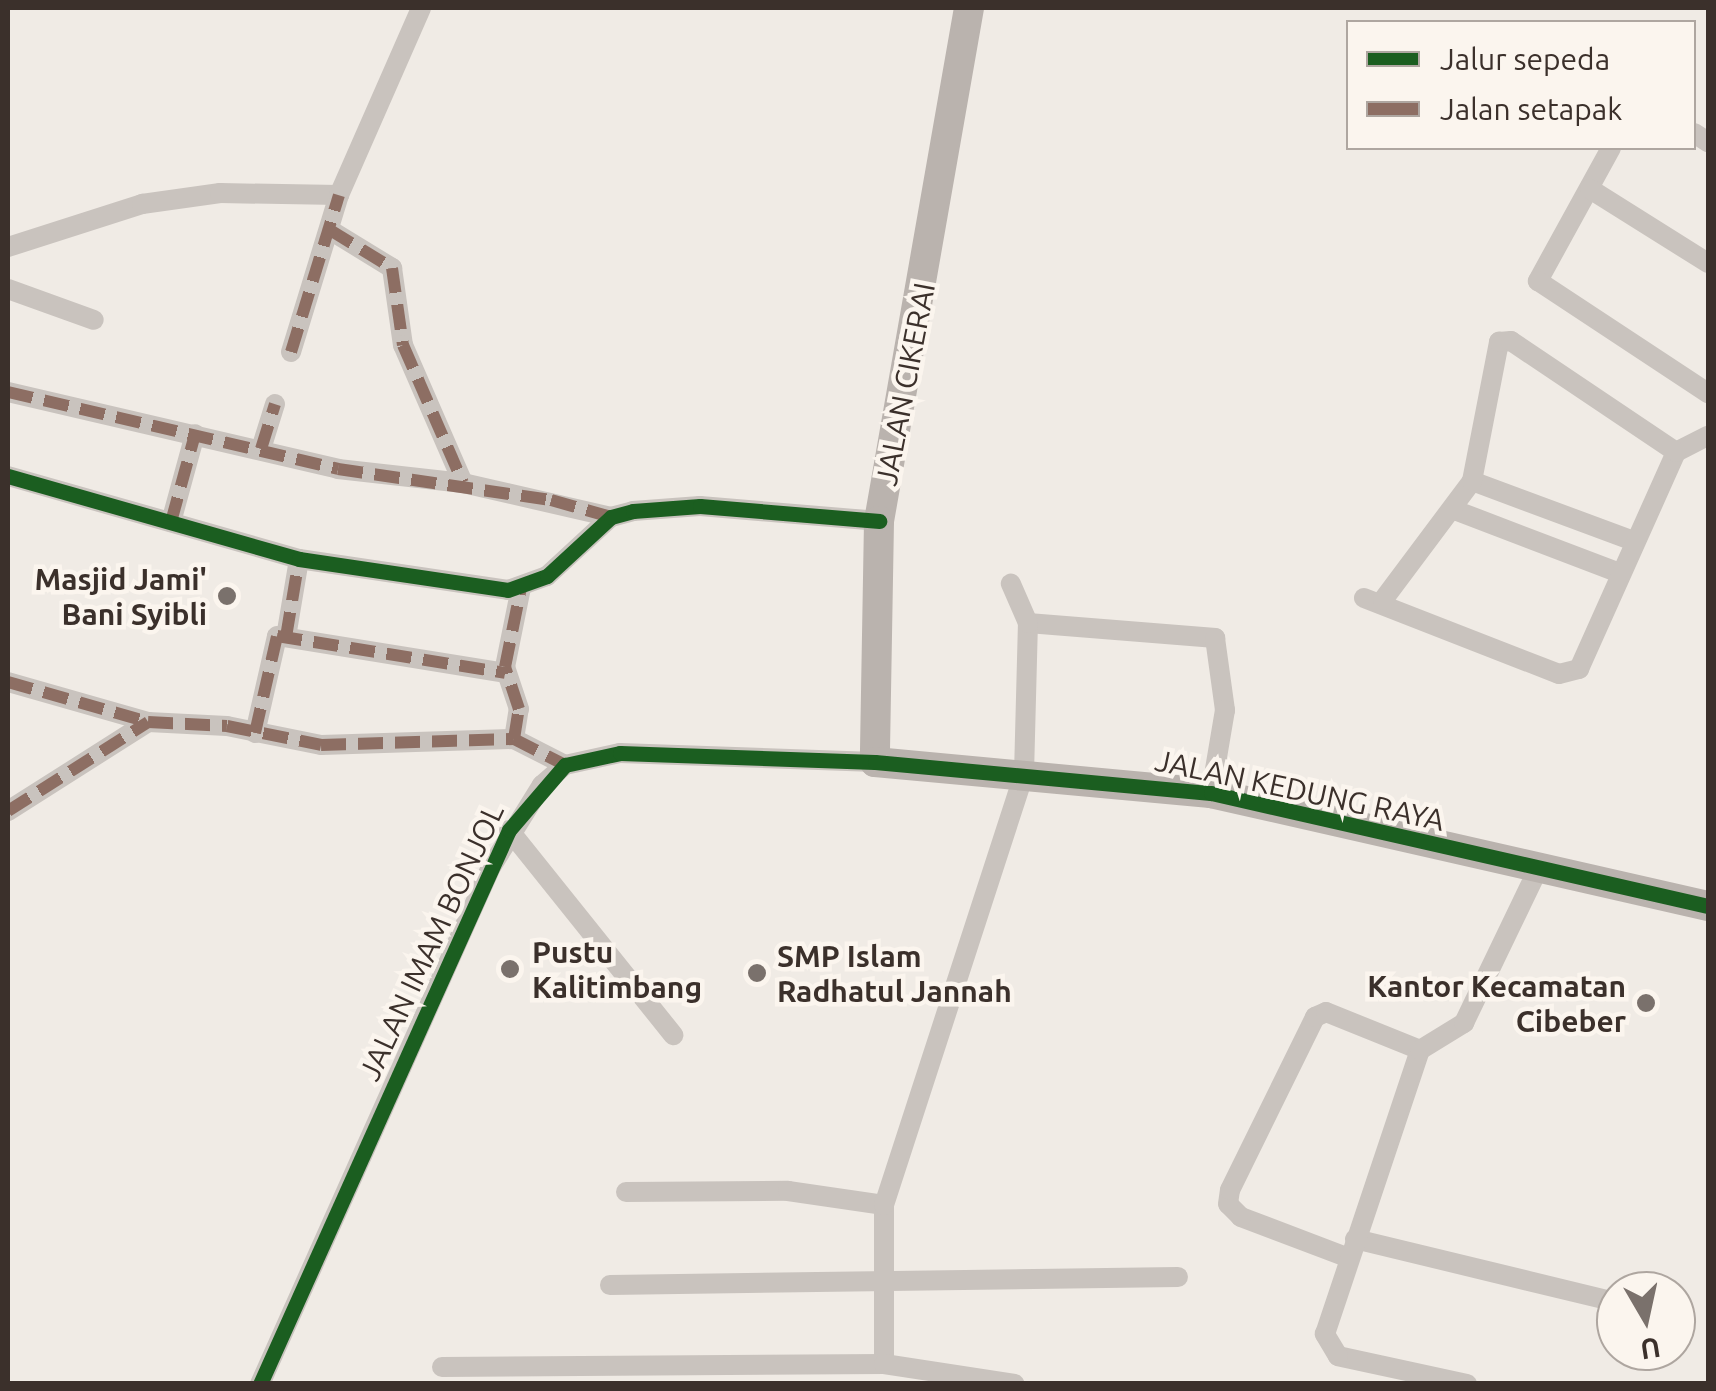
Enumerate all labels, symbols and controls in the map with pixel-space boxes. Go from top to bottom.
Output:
legend [1346,20,1696,150]
text: Jalur sepeda [1440,42,1610,76]
text: Jalan setapak [1440,92,1622,126]
street label: JALAN CIKERAI [868,279,942,489]
place label: Masjid Jami' Bani Syibli [35,561,207,632]
marker: Masjid Jami' Bani Syibli [216,585,238,607]
street label: JALAN KEDUNG RAYA [1152,742,1448,838]
street label: JALAN IMAM BONJOL [351,798,511,1086]
place label: Pustu Kalitimbang [532,934,702,1004]
place label: SMP Islam Radhatul Jannah [777,938,1012,1008]
marker: Pustu Kalitimbang [497,956,523,982]
marker: SMP Islam Radhatul Jannah [746,962,768,984]
place label: Kantor Kecamatan Cibeber [1367,968,1626,1038]
marker: Kantor Kecamatan Cibeber [1635,992,1657,1014]
north arrow [1596,1271,1696,1371]
text: U [1638,1332,1663,1366]

